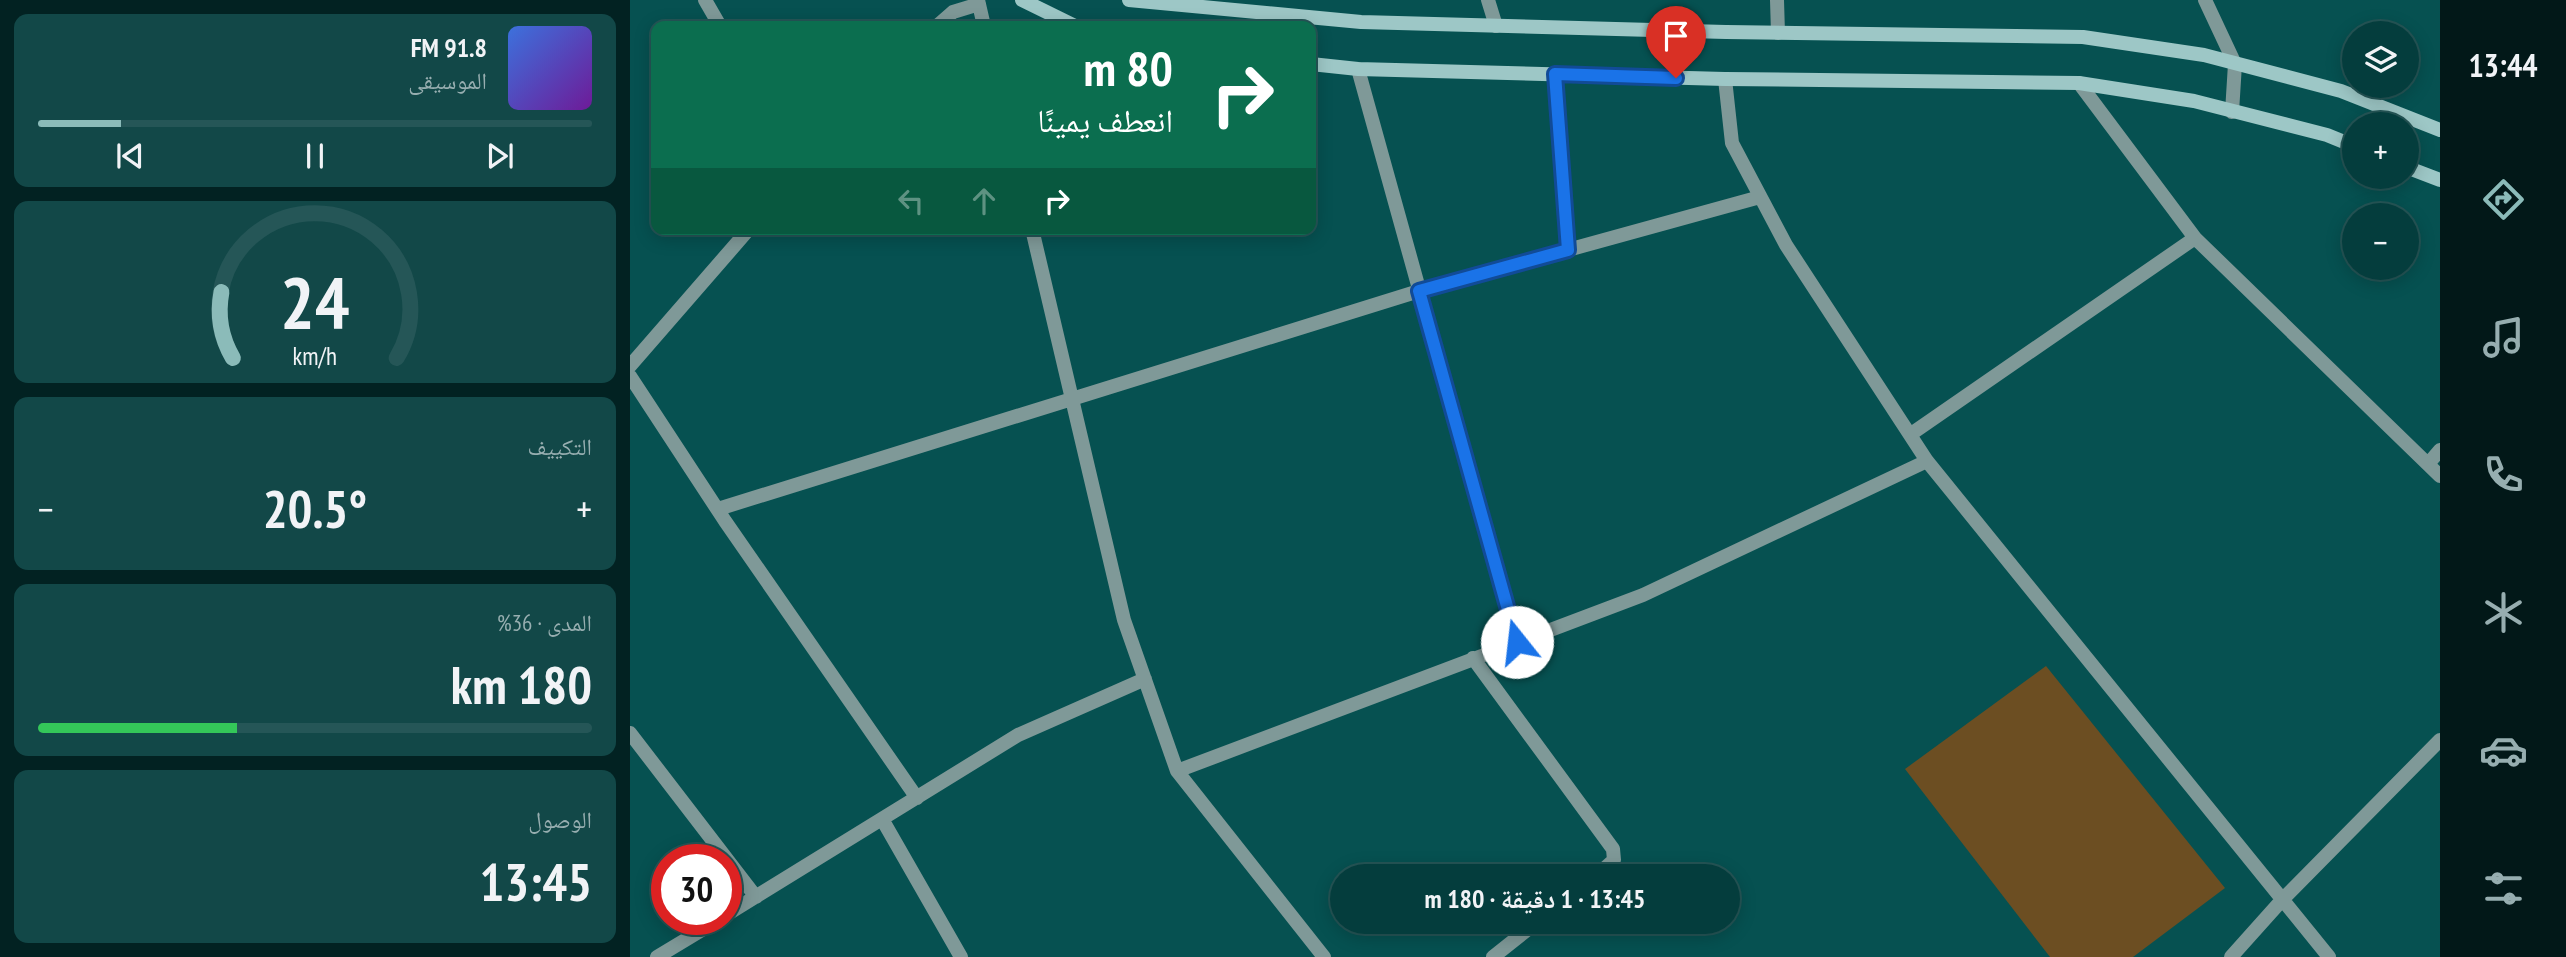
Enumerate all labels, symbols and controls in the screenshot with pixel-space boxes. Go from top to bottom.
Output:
pin [1646,6,1706,78]
icon: arrive [1657,17,1695,55]
map controls [2342,21,2419,280]
button: layers [2342,21,2419,98]
text: 91.8 FM [411,31,487,64]
text: 80 m [1084,36,1173,100]
text: 13:44 [2468,44,2538,86]
icon: right [1197,49,1288,140]
text: الموسيقى [408,66,487,95]
text: انعطف يمينًا [1037,99,1173,141]
button: + [2342,112,2419,189]
icon: previous [111,137,149,175]
icon: pause [296,137,334,175]
icon: next [481,137,519,175]
icon: directions [2479,175,2528,224]
icon: left [892,182,930,220]
icon: ahead [965,182,1003,220]
icon: right [1038,182,1076,220]
button: − [2342,203,2419,280]
text: 24 [280,254,350,348]
icon: music [2479,313,2528,362]
text: km/h [293,340,337,372]
text: التكييف [527,432,592,461]
icon: phone [2479,450,2528,499]
text: 20.5° [263,475,367,542]
text: − [38,484,54,533]
text: + [576,484,592,533]
icon: climate [2479,588,2528,637]
position arrow [1480,605,1554,679]
text: المدى · 36% [497,608,592,637]
text: 180 km [451,651,592,718]
icon: car [2479,726,2528,775]
text: الوصول [528,805,592,834]
speed limit sign: 30 [651,844,742,935]
text: 13:45 [480,848,592,915]
icon: filters [2479,864,2528,913]
text: 13:45 · 1 دقيقة · 180 m [1425,882,1645,915]

